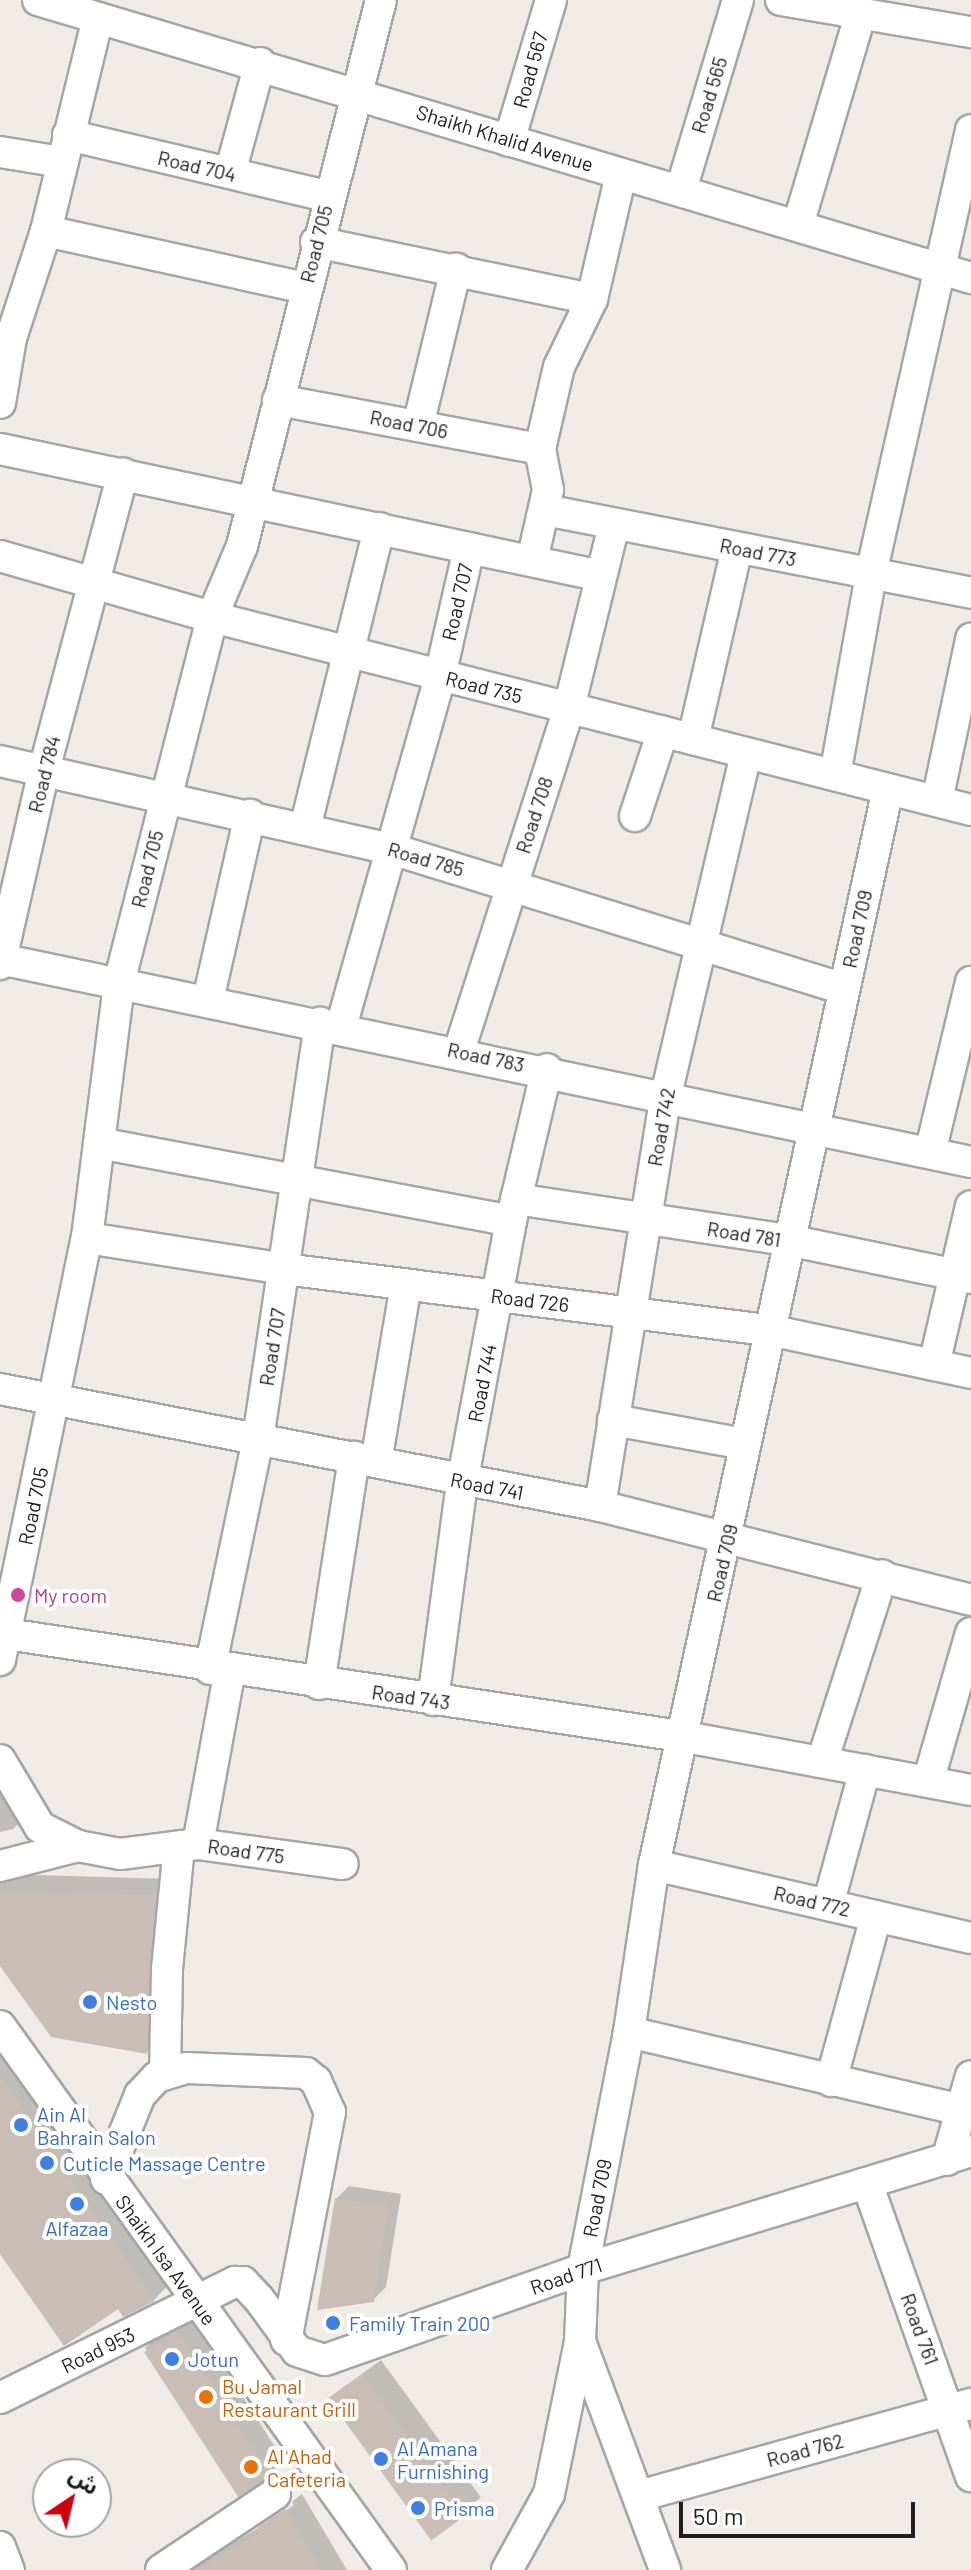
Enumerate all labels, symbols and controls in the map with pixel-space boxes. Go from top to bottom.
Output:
street label: Road 567 [508,29,552,111]
street label: Road 565 [686,54,732,136]
street label: Shaikh Khalid Avenue [414,100,596,176]
street label: Road 704 [155,145,239,187]
street label: Road 705 [295,203,337,285]
street label: Road 706 [368,405,450,443]
street label: Road 773 [718,533,798,571]
street label: Road 707 [436,561,478,643]
street label: Road 735 [443,666,525,708]
street label: Road 784 [23,733,65,815]
street label: Road 708 [510,774,558,856]
street label: Road 705 [126,828,168,910]
street label: Road 785 [385,837,467,881]
street label: Road 709 [837,888,877,970]
street label: Road 783 [445,1037,527,1077]
street label: Road 742 [642,1086,680,1168]
street label: Road 781 [705,1216,783,1252]
street label: Road 726 [489,1283,571,1317]
street label: Road 707 [254,1306,290,1388]
street label: Road 744 [463,1342,501,1424]
street label: Road 705 [13,1465,53,1547]
street label: Road 741 [448,1467,526,1505]
street label: Road 709 [701,1522,743,1604]
place label: My room [34,1583,107,1607]
marker: My room [9,1586,27,1604]
street label: Road 743 [370,1680,452,1714]
street label: Road 775 [206,1834,286,1868]
street label: Road 772 [771,1881,853,1921]
place label: Nesto [106,1990,157,2014]
marker: Nesto [81,1993,99,2011]
place label: Ain Al Bahrain Salon [37,2102,156,2149]
marker: Ain Al Bahrain Salon [12,2116,30,2134]
place label: Cuticle Massage Centre [63,2151,266,2175]
marker: Cuticle Massage Centre [38,2154,56,2172]
street label: Road 709 [578,2157,616,2239]
street label: Shaikh Isa Avenue [111,2190,221,2330]
marker: Alfazaa [68,2195,86,2213]
place label: Alfazaa [45,2216,109,2240]
street label: Road 771 [527,2253,605,2299]
street label: Road 761 [896,2290,944,2368]
place label: Family Train 200 [349,2311,490,2335]
marker: Family Train 200 [324,2314,342,2332]
street label: Road 953 [57,2322,139,2378]
place label: Jotun [188,2347,239,2371]
marker: Jotun [163,2350,181,2368]
place label: Bu Jamal Restaurant Grill [222,2374,356,2421]
marker: Bu Jamal Restaurant Grill [197,2388,215,2406]
street label: Road 762 [764,2428,846,2472]
place label: Al Amana Furnishing [397,2436,489,2483]
place label: Al Ahad Cafeteria [267,2444,346,2491]
marker: Al Amana Furnishing [372,2450,390,2468]
north arrow [32,2458,112,2538]
marker: Al Ahad Cafeteria [242,2458,260,2476]
text: ش [65,2461,104,2499]
scale bar [683,2486,919,2536]
place label: Prisma [434,2496,495,2520]
marker: Prisma [409,2499,427,2517]
text: 50 m [693,2501,744,2530]

